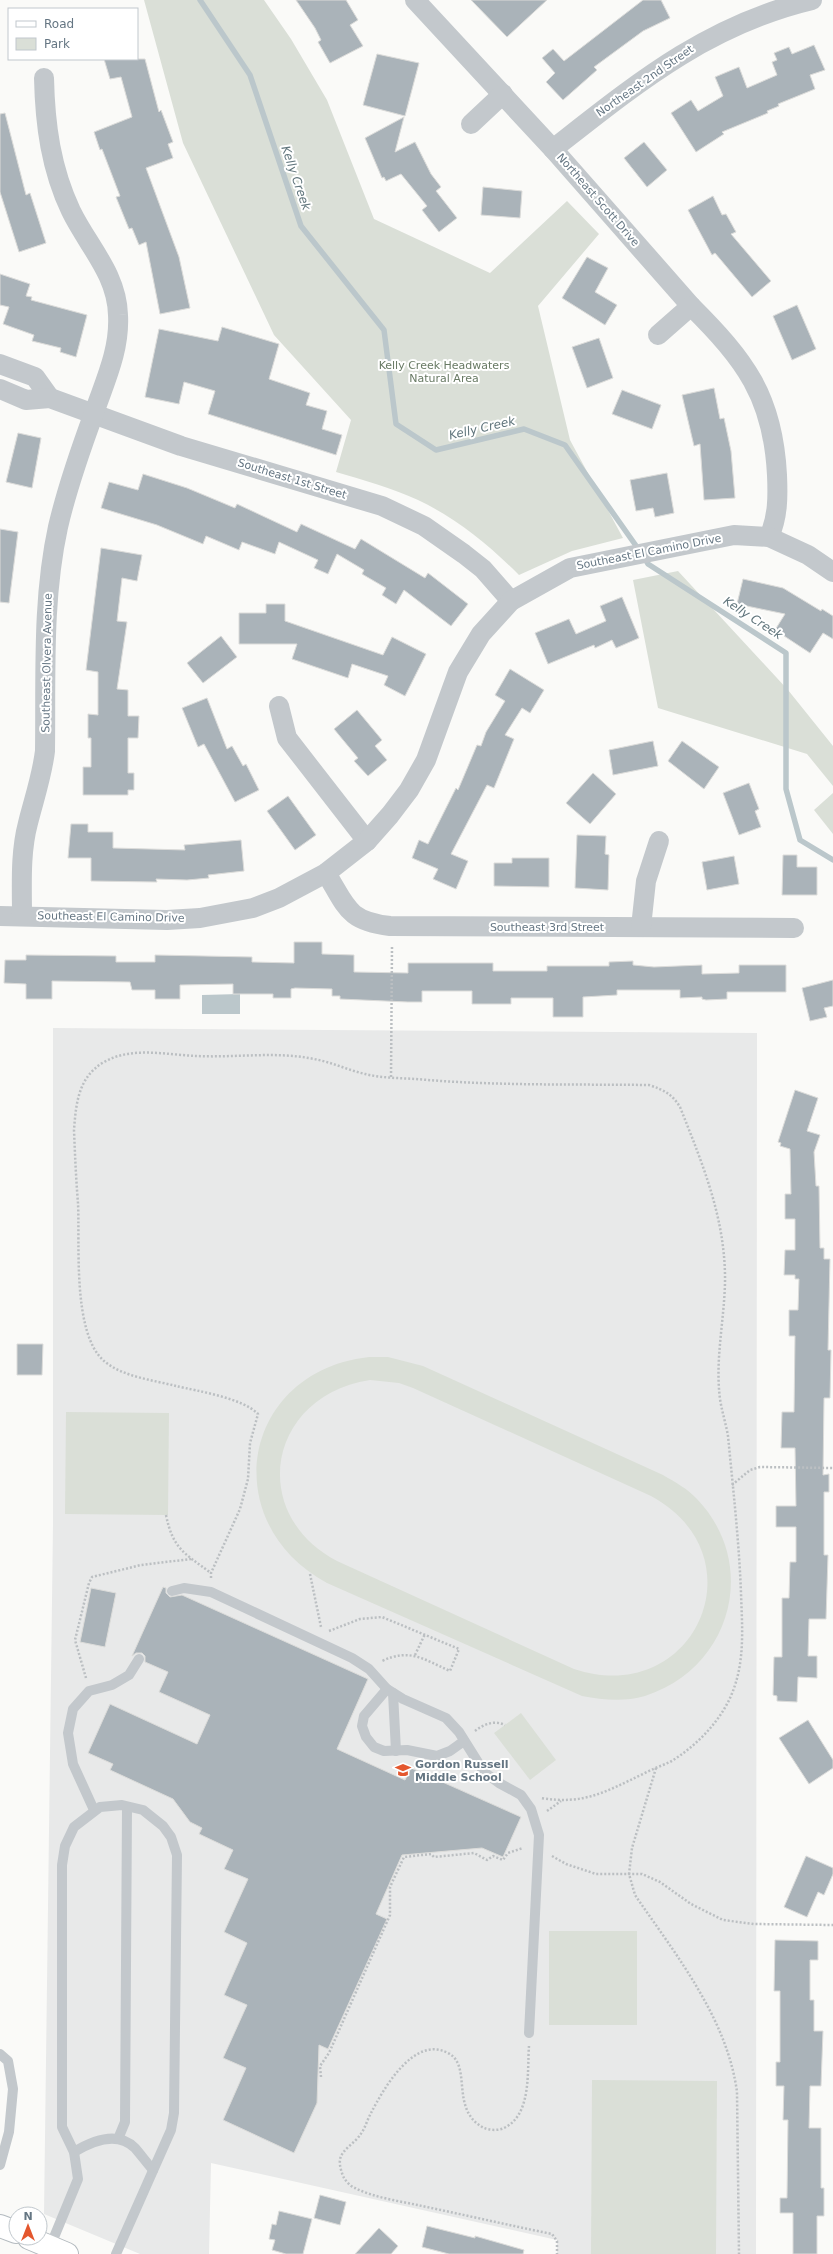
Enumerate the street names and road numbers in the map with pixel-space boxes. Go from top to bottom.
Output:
street label: Northeast 2nd Street [594,42,697,120]
street label: Northeast Scott Drive [554,151,642,249]
street label: Southeast 1st Street [236,456,349,502]
street label: Southeast El Camino Drive [575,532,723,572]
street label: Southeast Olvera Avenue [39,593,55,733]
street label: Southeast El Camino Drive [37,909,185,925]
street label: Southeast 3rd Street [490,921,605,934]

